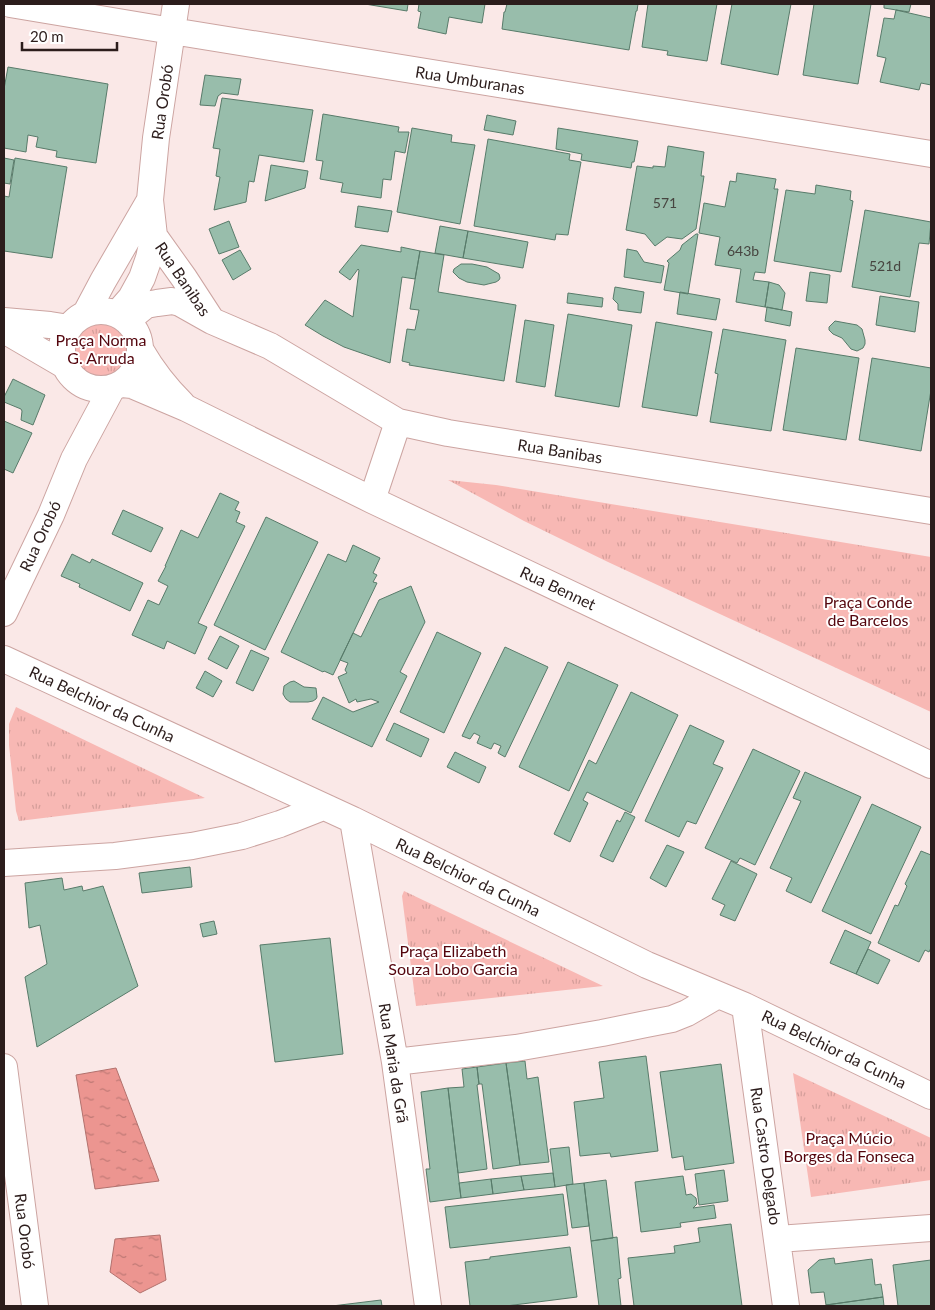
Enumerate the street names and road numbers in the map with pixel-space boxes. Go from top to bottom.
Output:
street label: Rua Umburanas [414,61,526,98]
street label: Rua Orobó [147,63,176,141]
street label: Rua Banibas [152,238,215,320]
street label: Rua Banibas [516,434,604,467]
street label: Rua Orobó [15,497,64,574]
street label: Rua Bennet [517,562,599,613]
street label: Rua Belchior da Cunha [26,661,178,746]
street label: Rua Belchior da Cunha [393,833,544,920]
street label: Rua Maria da Grã [376,1002,413,1124]
street label: Rua Belchior da Cunha [759,1005,910,1092]
street label: Rua Castro Delgado [747,1086,786,1226]
street label: Rua Orobó [11,1192,40,1270]

